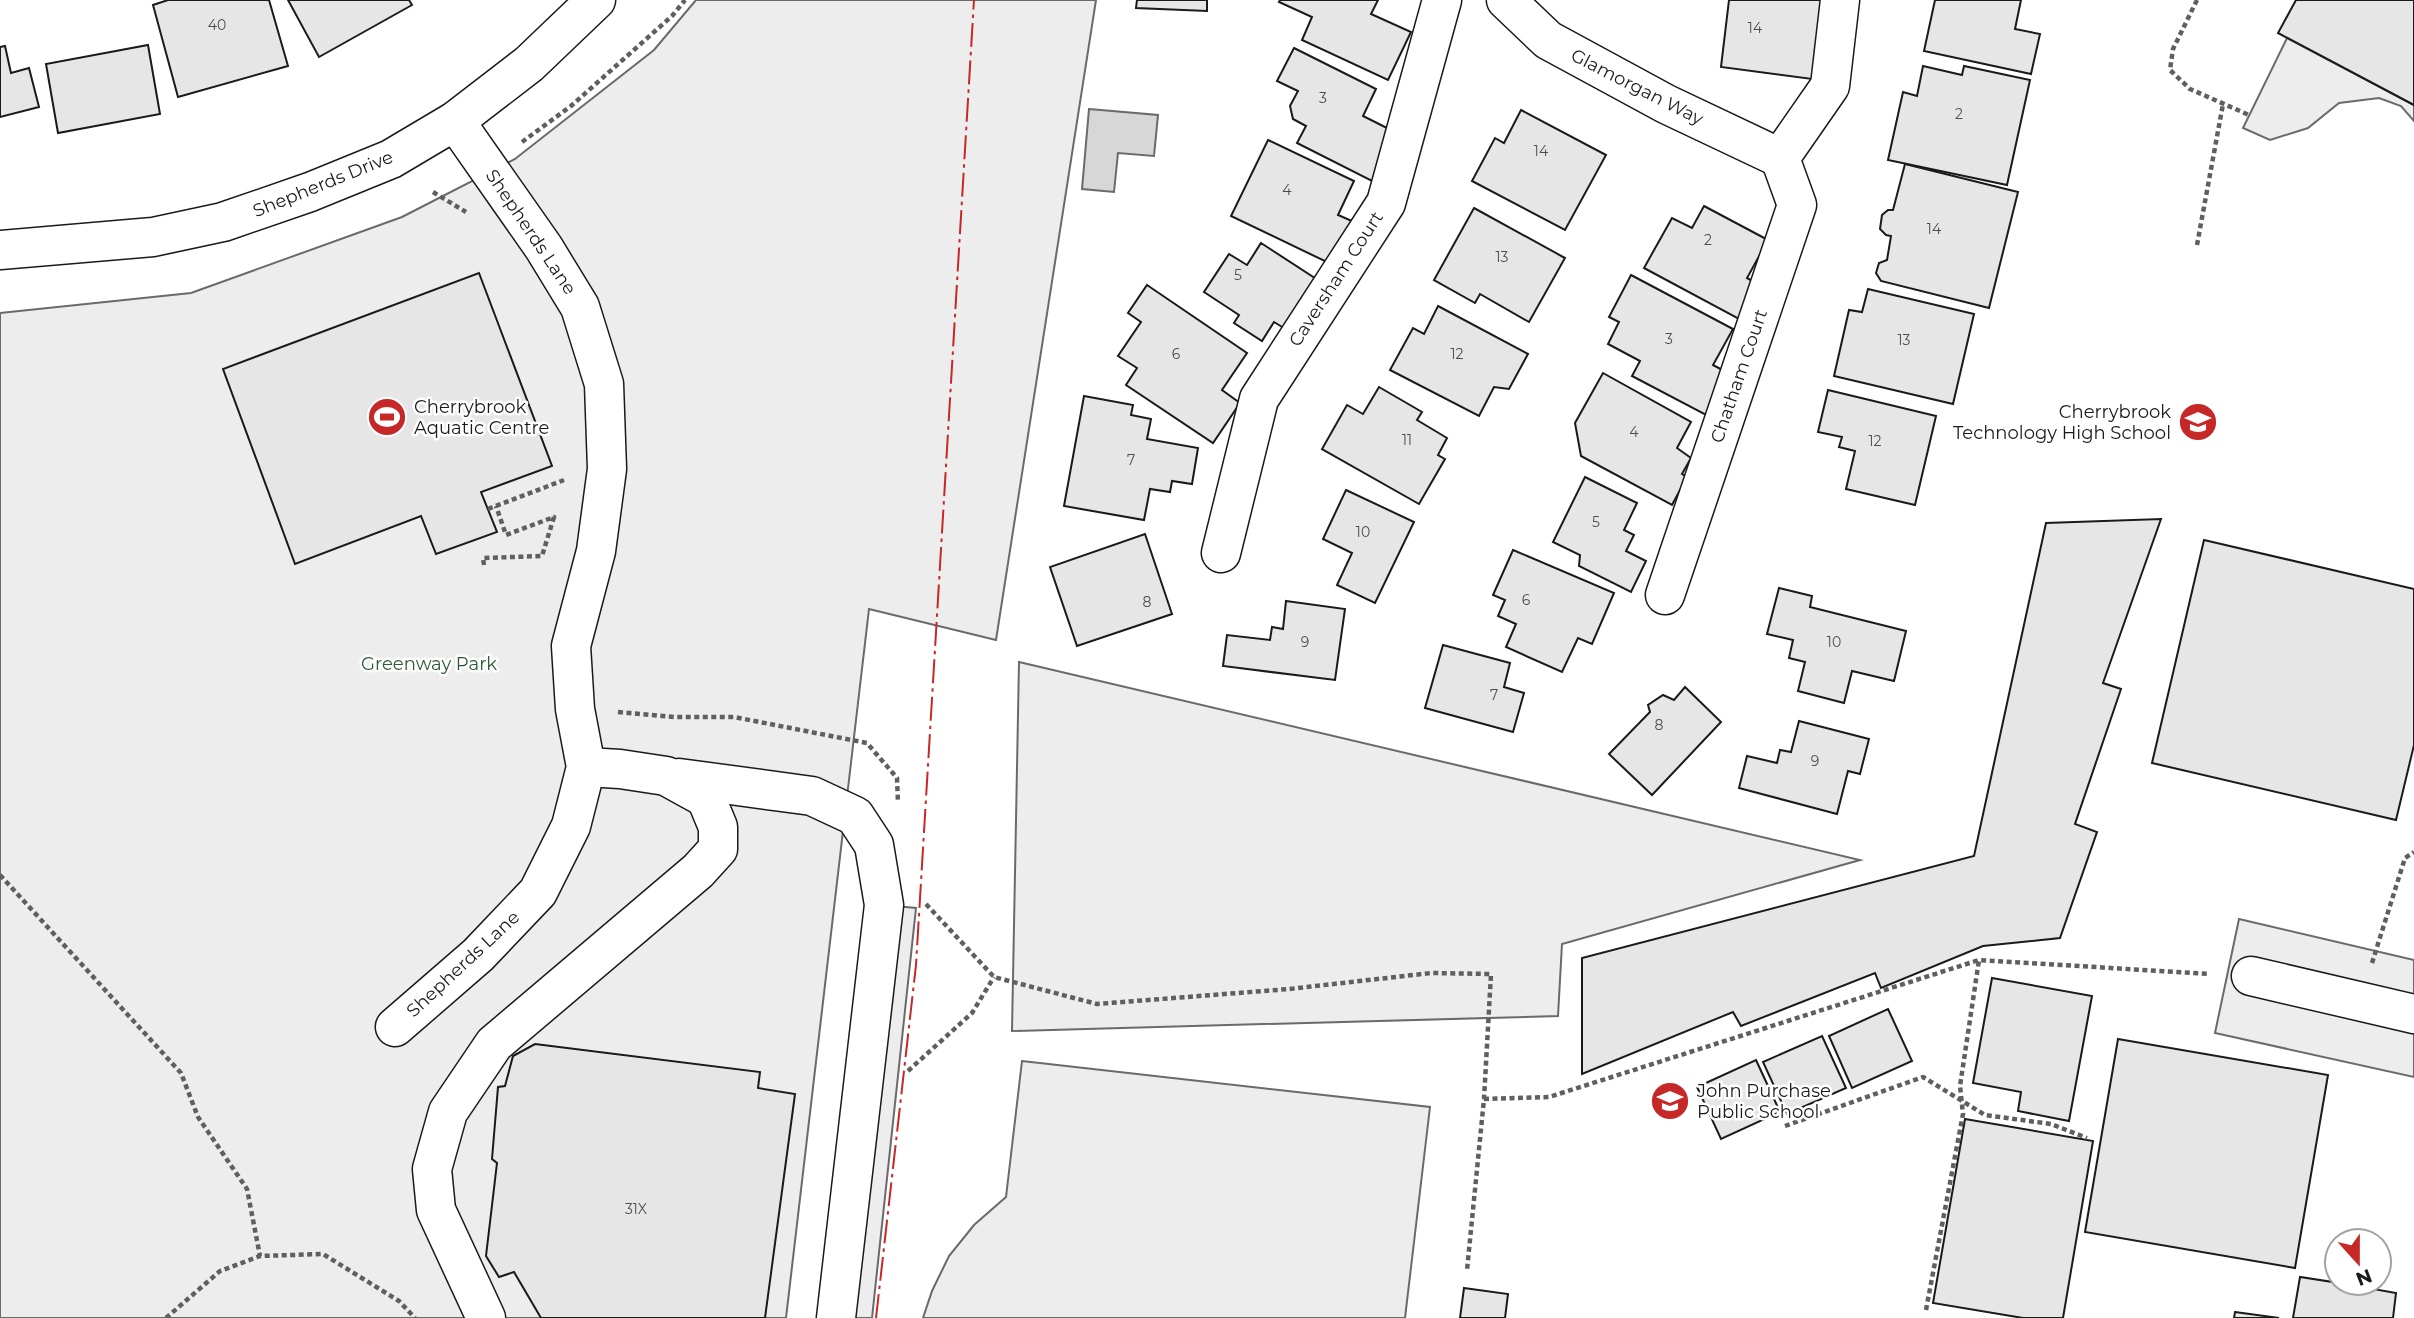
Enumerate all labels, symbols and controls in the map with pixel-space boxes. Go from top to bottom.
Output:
house number: 40 [208,16,226,34]
house number: 14 [1748,19,1763,37]
street label: Glamorgan Way [1567,44,1707,130]
house number: 3 [1319,89,1327,107]
house number: 2 [1955,105,1963,123]
house number: 14 [1534,142,1549,160]
street label: Shepherds Drive [250,146,396,222]
street label: Shepherds Lane [481,165,581,299]
house number: 4 [1282,181,1292,199]
street label: Caversham Court [1284,207,1388,351]
house number: 14 [1927,220,1942,238]
house number: 2 [1704,231,1712,249]
house number: 13 [1496,248,1509,266]
house number: 5 [1234,266,1242,284]
street label: Chatham Court [1706,306,1772,446]
house number: 3 [1665,330,1673,348]
house number: 13 [1898,331,1911,349]
house number: 6 [1172,345,1181,363]
house number: 12 [1450,345,1464,363]
sports icon: Cherrybrook Aquatic Centre [366,396,408,438]
place label: Cherrybrook Aquatic Centre [414,396,549,439]
place label: Cherrybrook Technology High School [1953,401,2171,444]
school or university icon: Cherrybrook Technology High School [2177,401,2219,443]
house number: 4 [1629,423,1639,441]
house number: 11 [1402,431,1412,449]
house number: 12 [1868,432,1882,450]
house number: 7 [1127,451,1135,469]
house number: 5 [1592,513,1600,531]
house number: 10 [1356,523,1370,541]
house number: 6 [1522,591,1531,609]
house number: 8 [1143,593,1152,611]
house number: 9 [1301,633,1309,651]
house number: 10 [1827,633,1841,651]
park label: Greenway Park [361,653,497,675]
house number: 7 [1490,686,1498,704]
house number: 8 [1655,716,1664,734]
house number: 9 [1811,752,1819,770]
street label: Shepherds Lane [402,906,524,1022]
school or university icon: John Purchase Public School [1649,1080,1691,1122]
place label: John Purchase Public School [1696,1080,1831,1123]
house number: 31X [625,1200,647,1218]
north arrow [2323,1227,2393,1297]
text: N [2353,1264,2375,1291]

